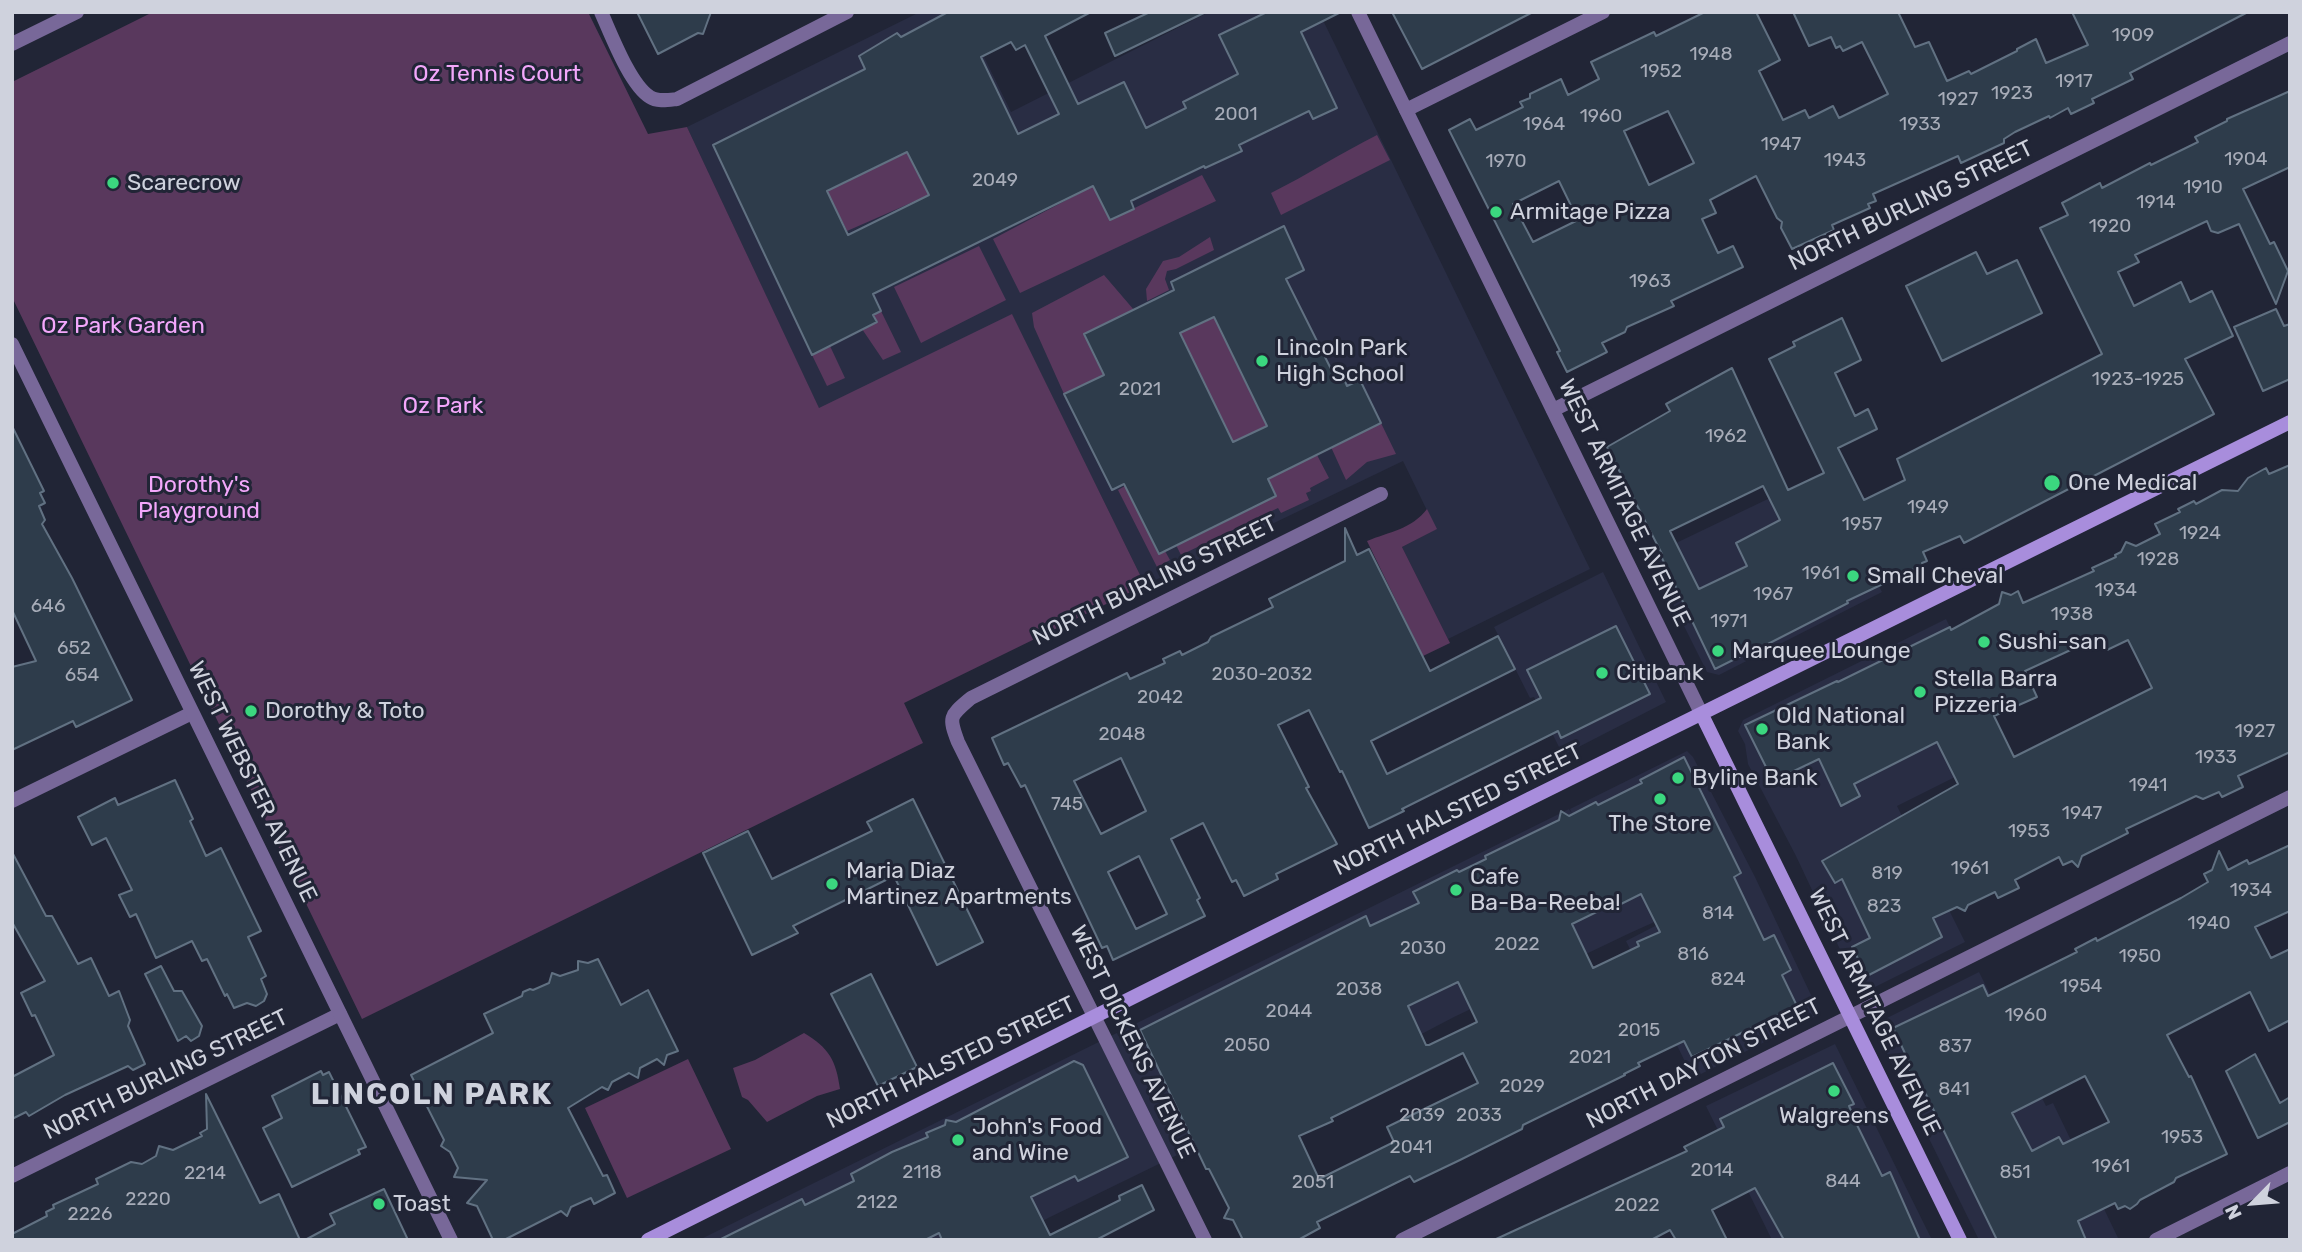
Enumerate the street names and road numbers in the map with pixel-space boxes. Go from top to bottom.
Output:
street label: NORTH BURLING STREET [1784,135,2038,277]
street label: WEST ARMITAGE AVENUE [1552,375,1696,631]
street label: NORTH BURLING STREET [1028,510,1282,652]
street label: WEST WEBSTER AVENUE [182,657,322,907]
street label: NORTH HALSTED STREET [1329,738,1587,882]
street label: WEST ARMITAGE AVENUE [1802,884,1946,1140]
street label: WEST DICKENS AVENUE [1064,921,1200,1163]
street label: NORTH HALSTED STREET [822,991,1080,1135]
street label: NORTH DAYTON STREET [1582,993,1826,1135]
street label: NORTH BURLING STREET [39,1004,293,1146]

